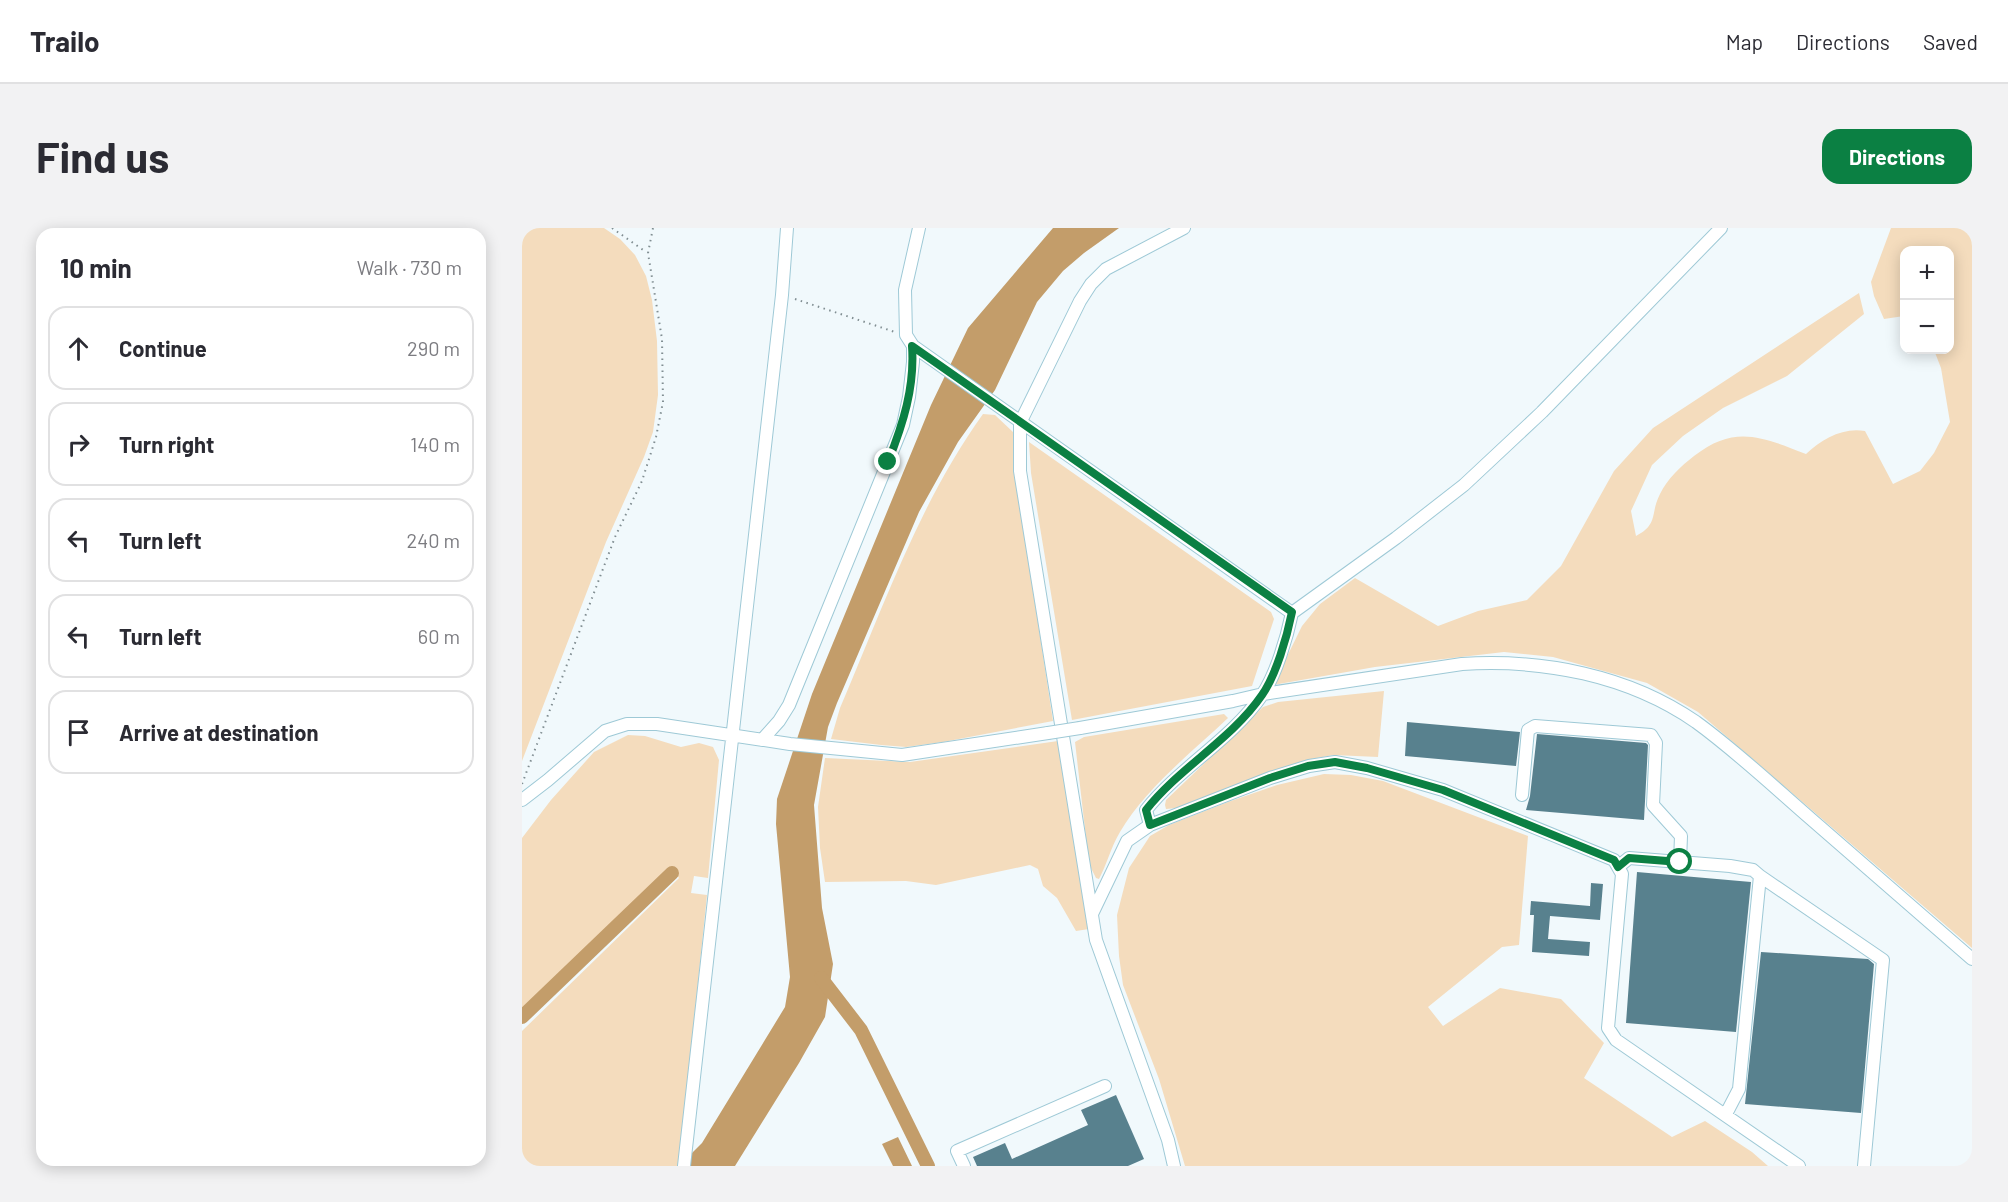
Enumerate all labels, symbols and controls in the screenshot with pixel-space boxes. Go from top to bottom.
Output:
text: Trailo [30,24,100,58]
text: Map [1726,29,1763,54]
text: Directions [1796,29,1890,54]
text: Saved [1923,29,1978,54]
button: Directions [1822,129,1972,184]
text: Find us [36,131,169,181]
map controls [1900,246,1954,354]
button: + [1900,246,1954,300]
text: 10 min [60,252,132,283]
text: Walk · 730 m [357,255,462,279]
button: − [1900,300,1954,354]
icon: ahead [62,332,95,365]
text: Continue [119,335,207,361]
text: 290 m [407,336,460,360]
icon: right [62,428,95,461]
text: Turn right [119,431,214,457]
text: 140 m [410,432,460,456]
route end [874,448,900,474]
icon: left [62,524,95,557]
text: Turn left [119,527,202,553]
text: 240 m [406,528,460,552]
icon: left [62,620,95,653]
text: Turn left [119,623,202,649]
text: 60 m [418,624,460,648]
icon: arrive [62,716,95,749]
text: Arrive at destination [119,719,318,745]
route start [1666,848,1692,874]

